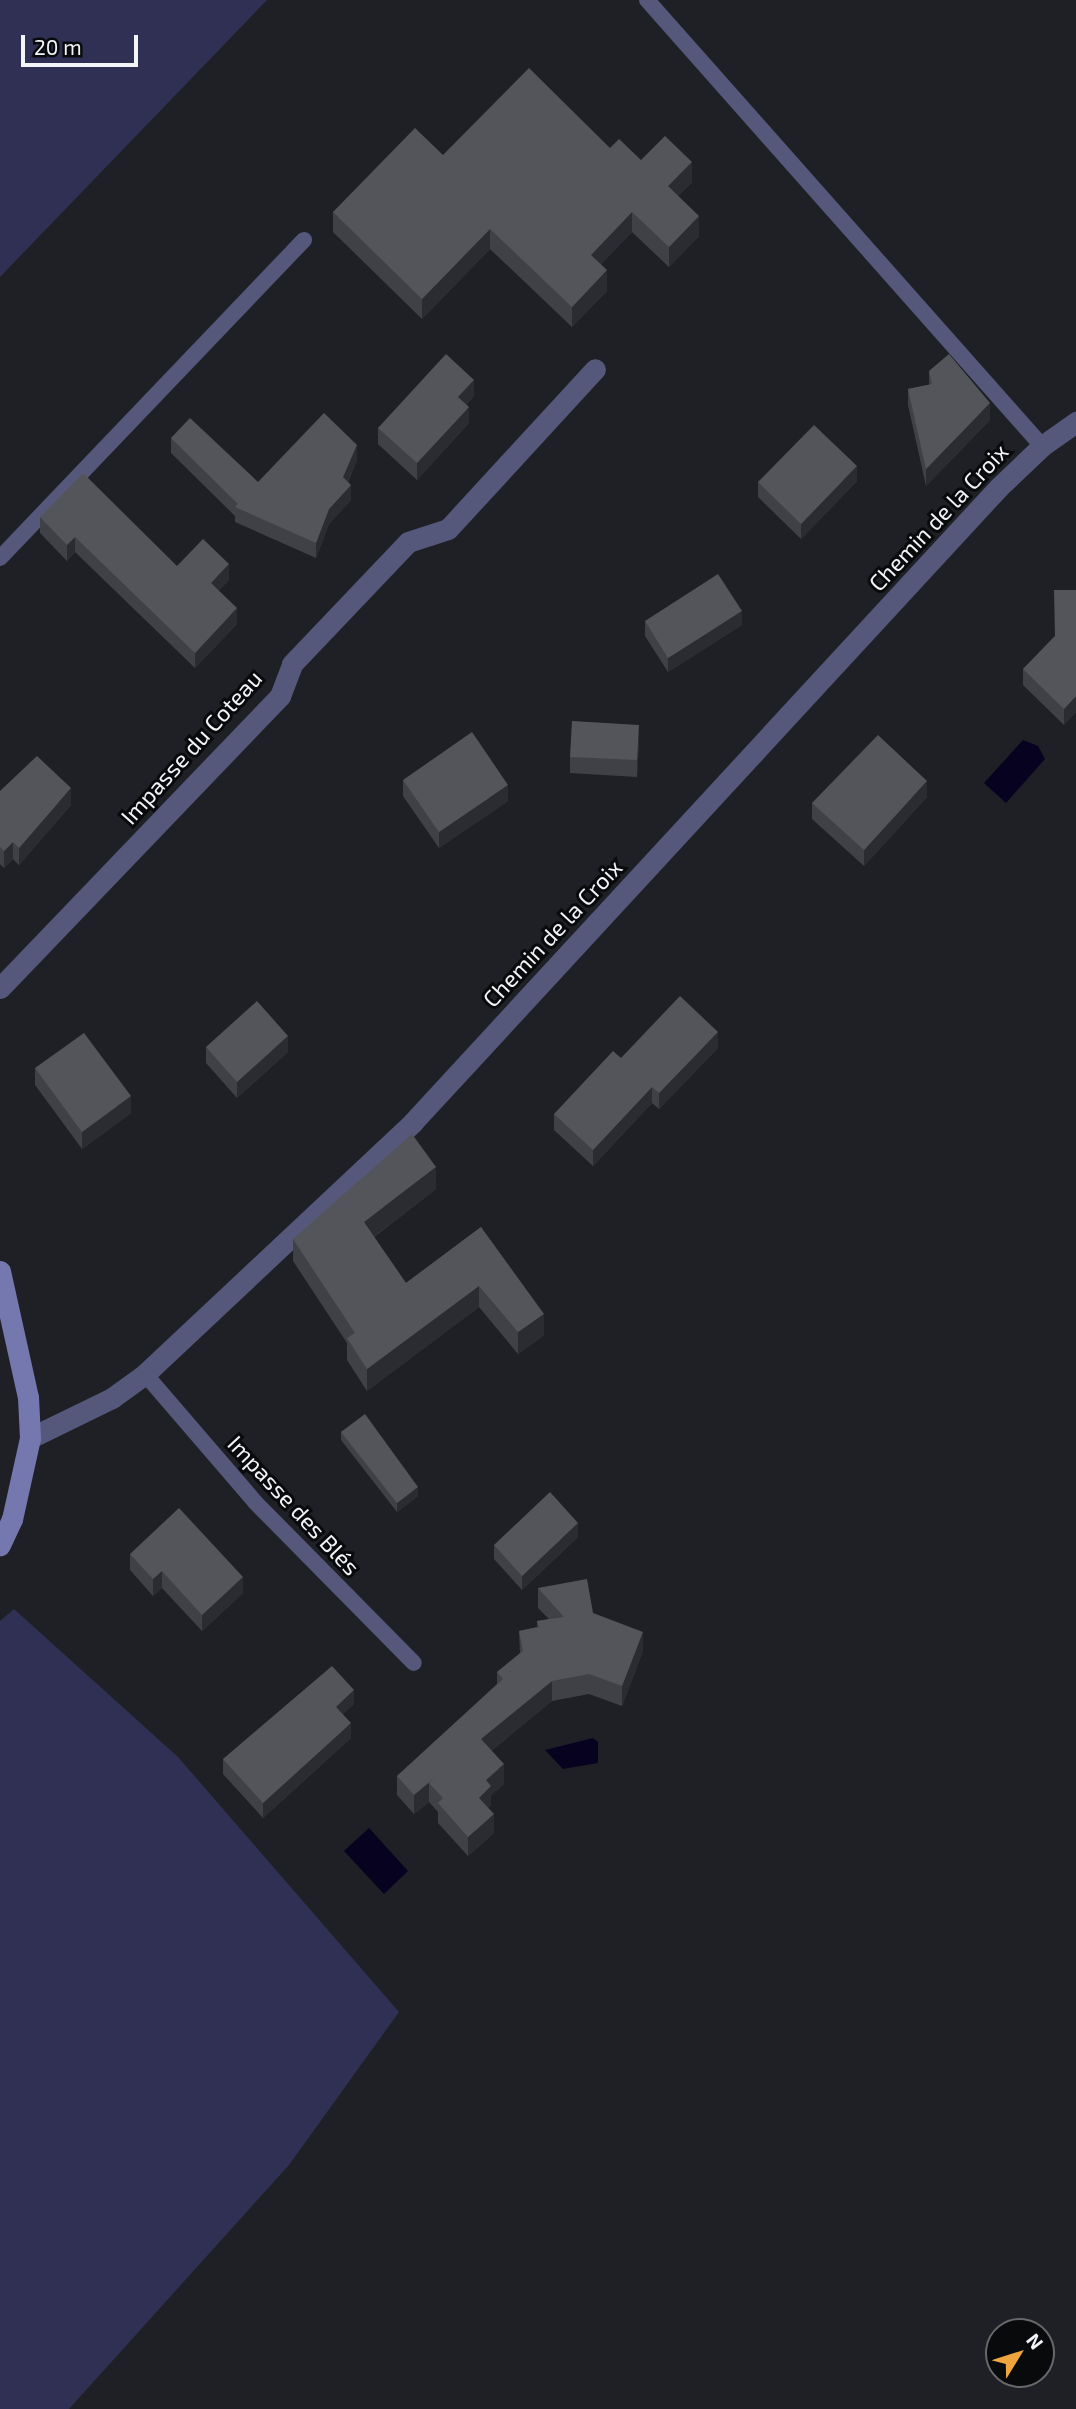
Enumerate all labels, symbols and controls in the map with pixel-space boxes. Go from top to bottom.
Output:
scale bar [24,21,142,65]
text: 20 m [34,34,82,59]
street label: Chemin de la Croix [863,438,1013,596]
street label: Impasse du Coteau [115,664,267,830]
street label: Chemin de la Croix [477,854,627,1012]
street label: Impasse des Blés [222,1430,366,1580]
north arrow [985,2318,1055,2388]
text: N [1022,2329,1049,2353]

